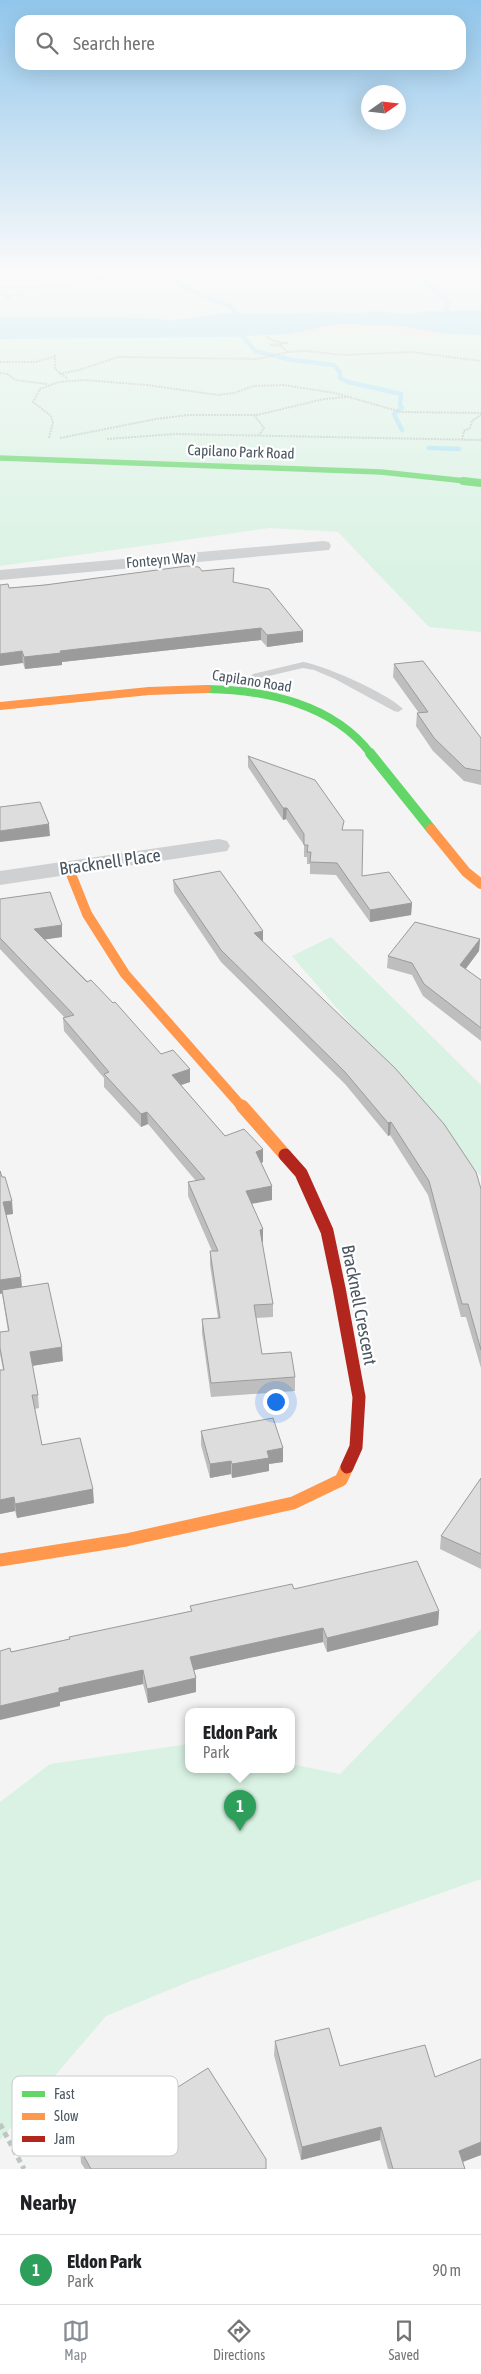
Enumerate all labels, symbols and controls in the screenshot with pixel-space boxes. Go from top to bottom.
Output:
search box [15,15,466,70]
icon: search [33,29,61,57]
text: Search here [73,32,155,54]
north arrow [361,85,406,130]
street label: Capilano Park Road [187,441,295,462]
street label: Fonteyn Way [125,548,197,571]
street label: Capilano Road [211,666,293,695]
street label: Bracknell Place [58,844,162,879]
street label: Bracknell Crescent [338,1243,381,1367]
your location [263,1389,289,1415]
popup [185,1708,295,1773]
text: Eldon Park [203,1721,277,1743]
text: Park [203,1743,230,1761]
pin: 1 [224,1790,256,1831]
legend [12,2076,178,2156]
text: Fast [54,2086,75,2102]
text: Slow [54,2108,79,2124]
text: Jam [54,2131,75,2147]
text: Nearby [20,2190,76,2214]
text: Eldon Park [67,2250,141,2272]
text: 1 [32,2261,40,2279]
text: 90 m [432,2261,461,2279]
text: Park [67,2272,94,2290]
tab: Map [62,2317,90,2363]
tab: Directions [213,2317,265,2363]
tab: Saved [388,2317,419,2363]

